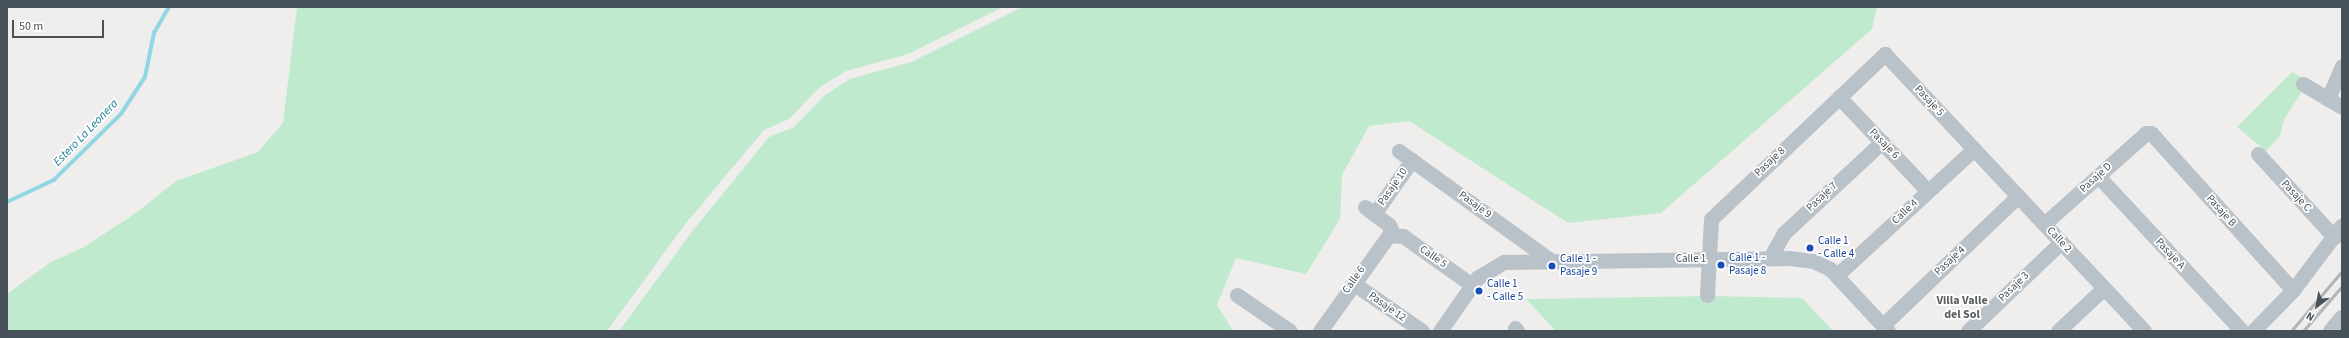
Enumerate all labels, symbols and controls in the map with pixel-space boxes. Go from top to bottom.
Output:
scale bar [14,12,106,38]
text: 50 m [19,18,43,35]
street label: Pasaje 5 [1911,83,1947,119]
water label: Estero La Leonera [51,97,121,169]
street label: Pasaje 6 [1866,126,1902,162]
street label: Pasaje 8 [1752,144,1788,180]
street label: Pasaje D [2077,160,2115,196]
street label: Pasaje 10 [1375,166,1411,208]
street label: Pasaje C [2278,178,2314,214]
street label: Pasaje 7 [1804,179,1840,215]
street label: Pasaje 9 [1456,189,1494,221]
street label: Pasaje B [2203,192,2239,230]
street label: Calle 4 [1889,197,1921,227]
street label: Calle 2 [2044,224,2074,256]
place label: Calle 1 - Calle 4 [1818,235,1854,261]
street label: Pasaje A [2152,236,2188,272]
street label: Calle 5 [1417,243,1449,271]
marker: Calle 1 - Calle 4 [1805,243,1815,253]
street label: Pasaje 4 [1932,243,1968,279]
street label: Calle 1 [1676,252,1706,266]
place label: Calle 1 - Pasaje 8 [1729,252,1766,278]
place label: Calle 1 - Pasaje 9 [1560,253,1597,279]
marker: Calle 1 - Pasaje 8 [1716,260,1726,270]
marker: Calle 1 - Pasaje 9 [1547,261,1557,271]
street label: Calle 6 [1340,264,1368,296]
street label: Pasaje 3 [1996,269,2032,305]
place label: Calle 1 - Calle 5 [1487,278,1523,304]
marker: Calle 1 - Calle 5 [1474,286,1484,296]
north arrow [2297,286,2337,326]
street label: Pasaje 12 [1366,289,1408,325]
district label: Villa Valle del Sol [1936,294,1988,322]
text: N [2303,308,2317,325]

